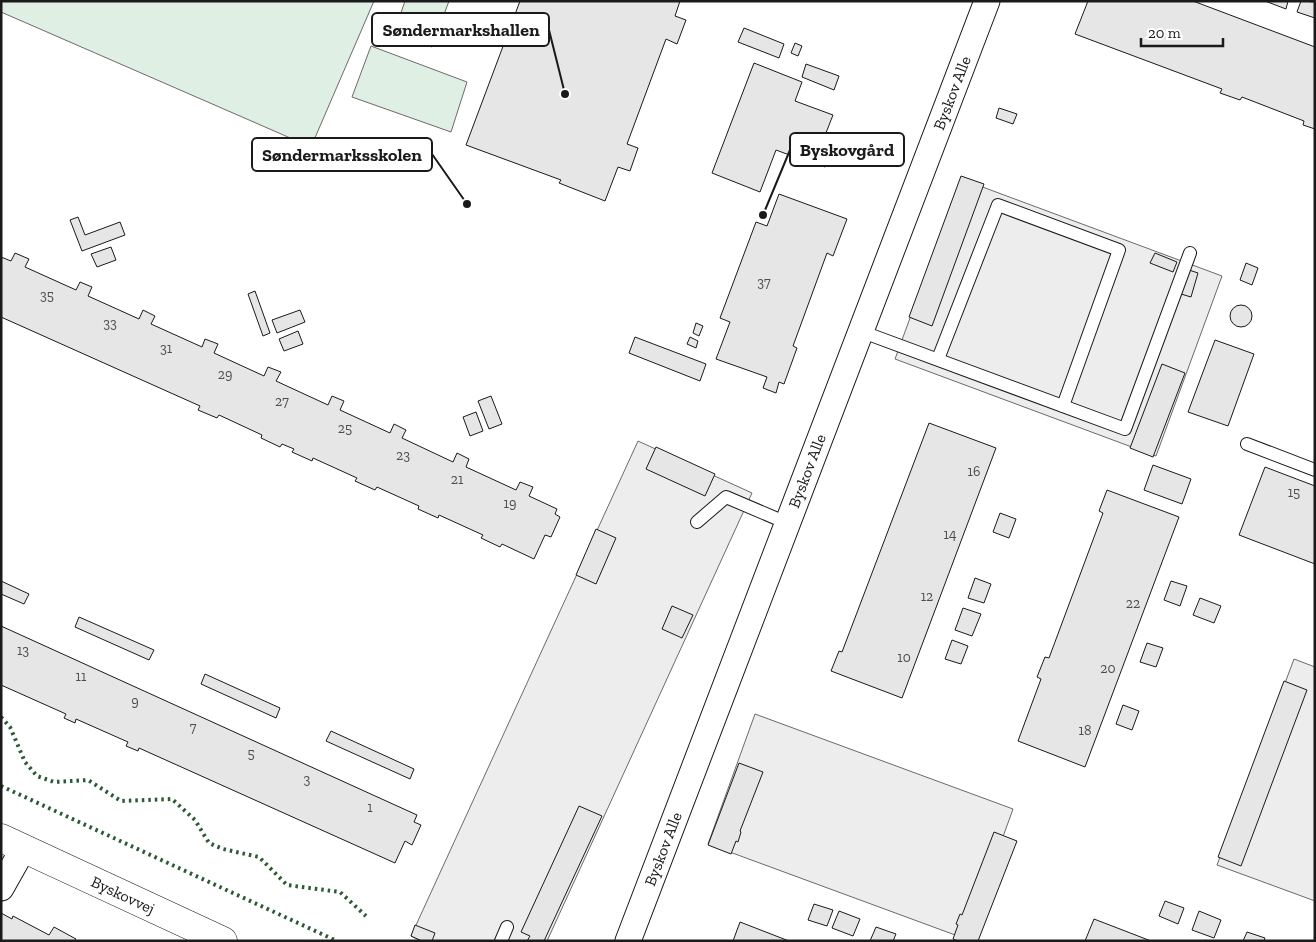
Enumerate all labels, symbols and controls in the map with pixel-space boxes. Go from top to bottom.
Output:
callout: Søndermarkshallen [372,13,549,46]
scale bar [1141,15,1224,47]
text: Søndermarkshallen [382,19,540,41]
text: 20 m [1148,24,1181,42]
street label: Byskov Alle [929,53,975,133]
callout: Byskovgård [790,133,904,166]
callout: Søndermarksskolen [252,138,432,171]
text: Byskovgård [800,139,895,161]
text: Søndermarksskolen [262,144,422,166]
house number: 37 [757,274,771,291]
house number: 35 [40,287,54,304]
house number: 33 [103,315,117,332]
house number: 31 [160,340,173,357]
house number: 29 [218,366,232,383]
house number: 27 [275,393,289,410]
house number: 25 [338,420,352,437]
street label: Byskov Alle [784,431,830,511]
house number: 23 [396,447,410,464]
house number: 16 [968,463,980,480]
house number: 21 [451,471,464,488]
house number: 15 [1288,484,1300,501]
house number: 19 [504,495,516,512]
house number: 14 [944,526,957,543]
house number: 12 [921,588,933,605]
house number: 22 [1126,595,1140,612]
house number: 13 [17,642,29,659]
house number: 10 [897,649,911,666]
house number: 20 [1100,660,1116,677]
house number: 11 [76,668,87,685]
house number: 9 [131,693,139,710]
house number: 7 [190,719,197,736]
house number: 18 [1079,722,1091,739]
house number: 5 [247,745,255,762]
house number: 3 [304,771,311,788]
house number: 1 [367,799,373,816]
street label: Byskov Alle [640,809,686,889]
street label: Byskovvej [88,872,158,918]

